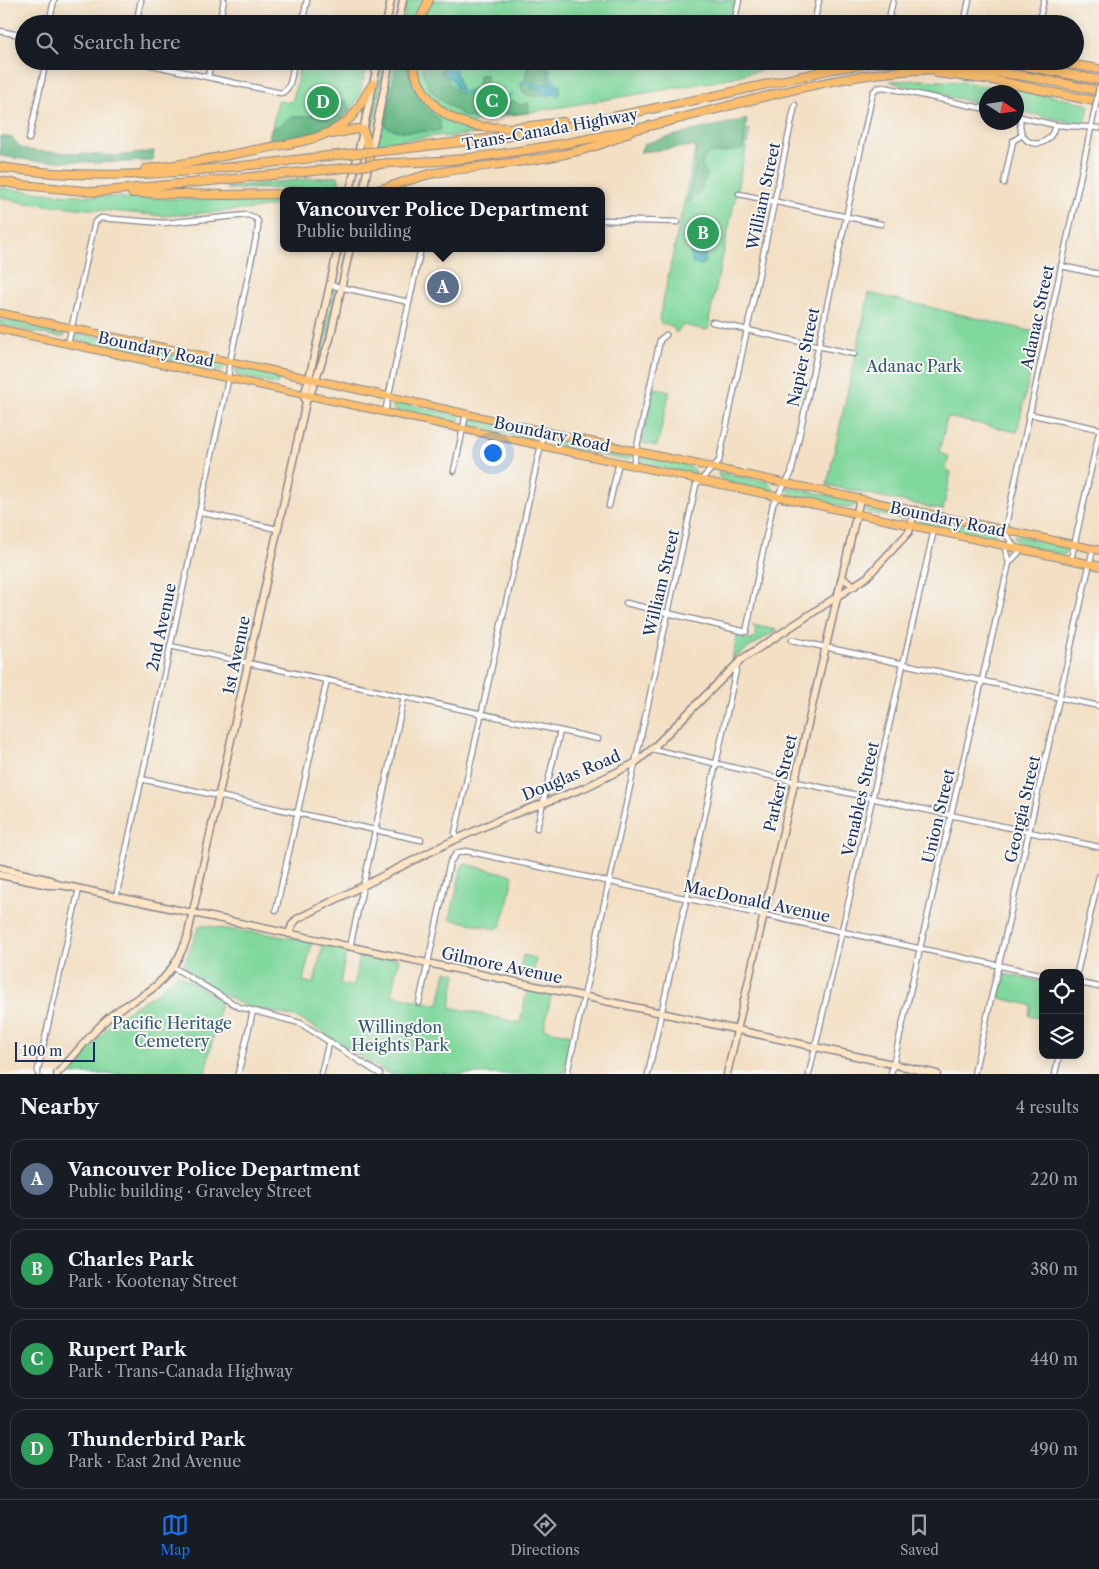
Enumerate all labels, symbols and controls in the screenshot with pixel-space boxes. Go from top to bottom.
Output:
search box [15,15,1084,70]
icon: search [33,29,61,57]
text: Search here [73,31,181,54]
pin: C [476,82,508,120]
pin: D [307,83,339,121]
north arrow [979,85,1024,130]
street label: Trans-Canada Highway [460,103,641,154]
street label: William Street [742,140,784,253]
popup [280,187,605,252]
text: Vancouver Police Department [296,198,589,221]
pin: B [687,214,719,252]
text: Public building [296,221,411,241]
street label: Adanac Street [1016,263,1058,372]
pin: A [427,268,459,306]
street label: Napier Street [783,305,823,408]
street label: Boundary Road [96,327,216,371]
park label: Adanac Park [865,356,963,376]
street label: Boundary Road [492,412,612,456]
your location [480,440,506,466]
street label: Boundary Road [888,497,1008,541]
street label: William Street [639,527,683,640]
street label: 2nd Avenue [142,581,180,673]
street label: 1st Avenue [218,614,254,696]
street label: Parker Street [759,732,801,834]
street label: Venables Street [837,739,883,859]
street label: Douglas Road [519,745,623,805]
street label: Georgia Street [1000,753,1044,865]
street label: Union Street [917,767,959,865]
street label: MacDonald Avenue [682,876,832,926]
street label: Gilmore Avenue [440,942,564,988]
map controls [1039,969,1084,1059]
button: locate [1039,969,1084,1014]
park label: Pacific Heritage Cemetery [112,1013,232,1051]
button: layers [1039,1014,1084,1059]
park label: Willingdon Heights Park [351,1017,449,1055]
scale bar [15,1039,95,1062]
text: 100 m [22,1042,62,1060]
text: Nearby [20,1094,99,1119]
text: 4 results [1016,1097,1079,1117]
text: Vancouver Police Department [68,1158,360,1181]
text: A [31,1169,43,1189]
text: 220 m [1030,1169,1078,1189]
text: Public building · Graveley Street [68,1181,312,1201]
text: Charles Park [68,1248,194,1271]
text: B [31,1259,43,1279]
text: 380 m [1030,1259,1078,1279]
text: Park · Kootenay Street [68,1271,238,1291]
text: Rupert Park [68,1338,186,1361]
text: C [31,1349,43,1369]
text: 440 m [1030,1349,1078,1369]
text: Park · Trans-Canada Highway [68,1361,293,1381]
text: Thunderbird Park [68,1428,246,1451]
text: D [30,1439,44,1459]
text: 490 m [1030,1439,1078,1459]
text: Park · East 2nd Avenue [68,1451,241,1471]
tab: Map [160,1511,190,1559]
tab: Directions [510,1511,580,1559]
tab: Saved [900,1511,939,1559]

